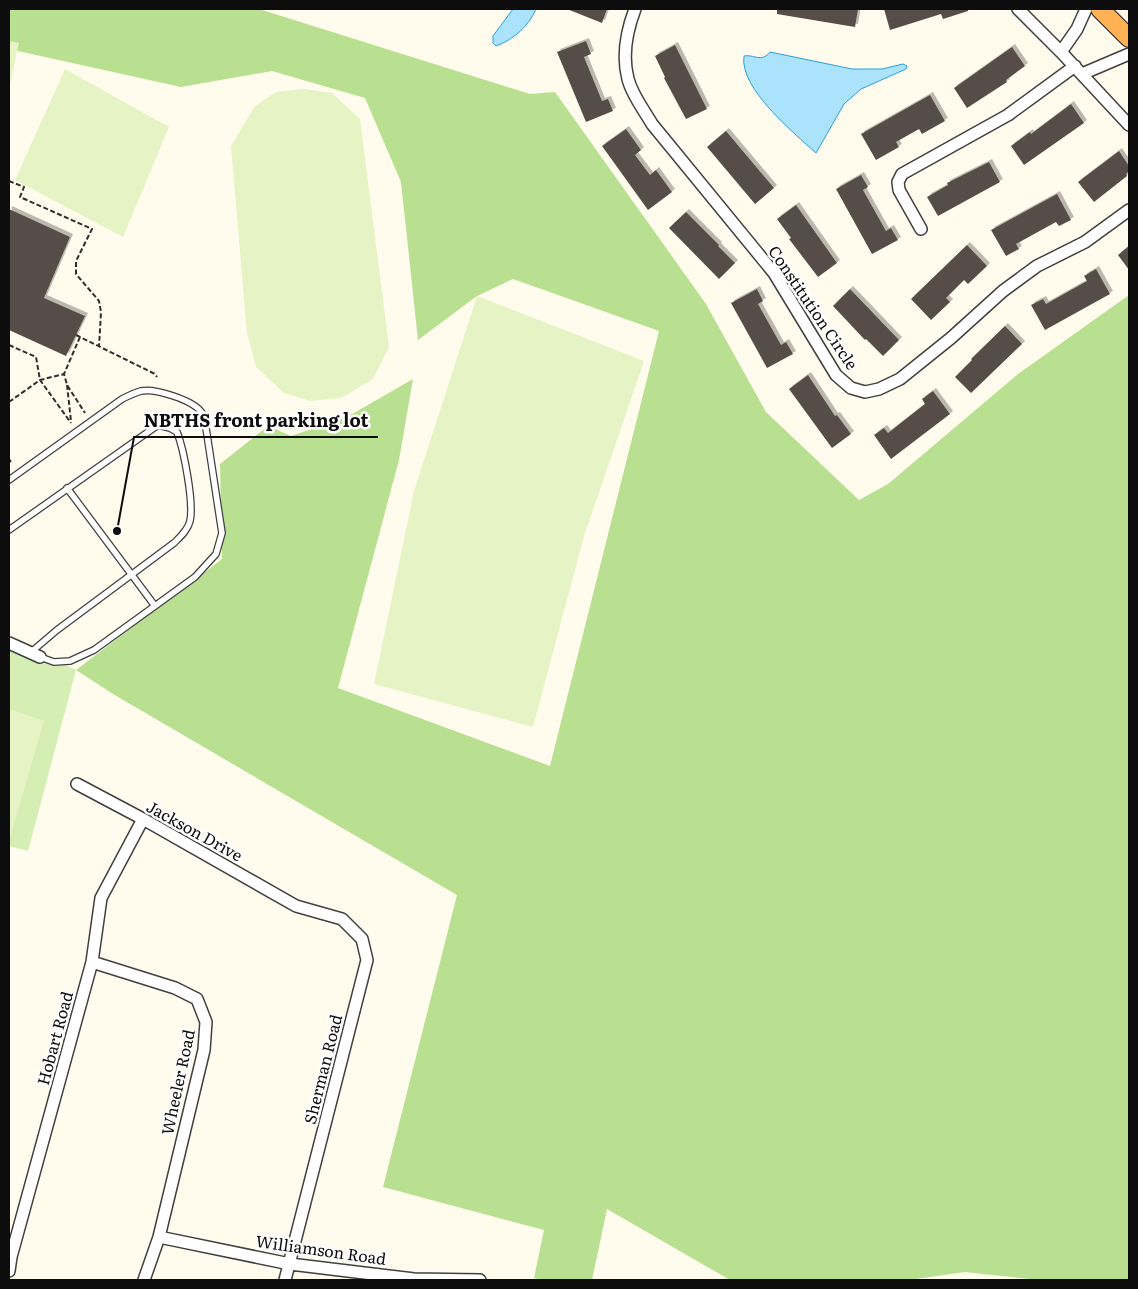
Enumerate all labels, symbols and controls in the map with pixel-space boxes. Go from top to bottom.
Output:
street label: Constitution Circle [763,240,865,374]
callout: NBTHS front parking lot [134,404,378,437]
text: NBTHS front parking lot [144,406,368,433]
street label: Jackson Drive [143,794,247,866]
street label: Hobart Road [30,988,78,1088]
street label: Sherman Road [297,1011,347,1126]
street label: Wheeler Road [154,1027,200,1137]
street label: Williamson Road [254,1228,388,1270]

